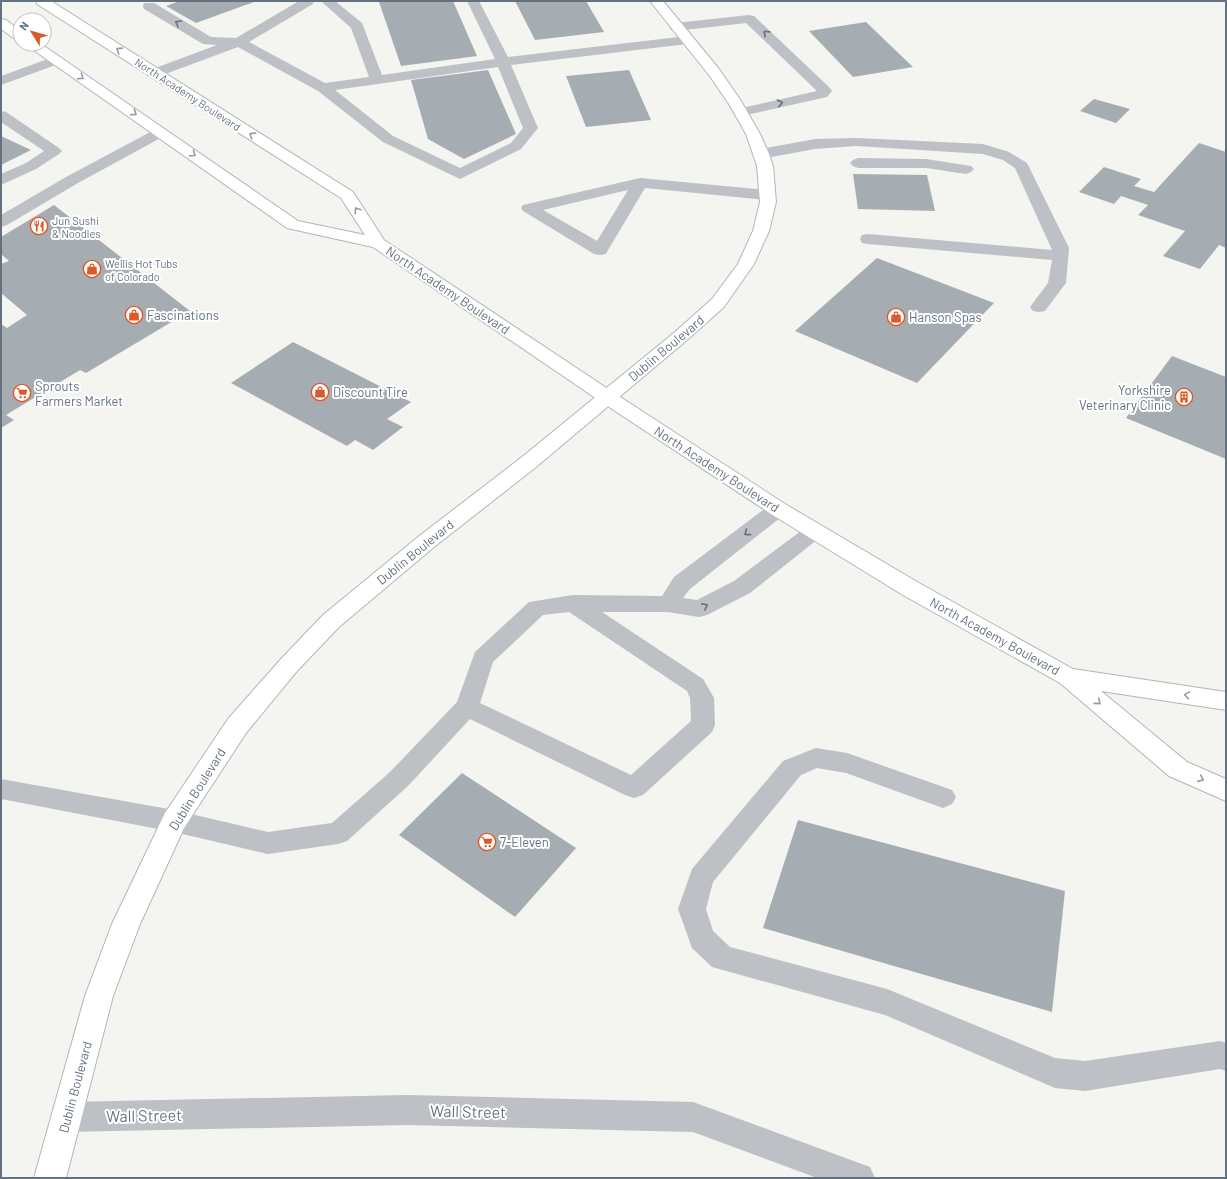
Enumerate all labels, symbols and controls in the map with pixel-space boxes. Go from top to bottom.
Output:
north arrow [12,12,52,52]
text: N [16,19,31,33]
one-way arrow [175,21,182,28]
one-way arrow [763,31,770,38]
one-way arrow [116,47,123,55]
street label: North Academy Boulevard [133,55,243,133]
one-way arrow [77,72,84,80]
one-way arrow [777,100,783,108]
one-way arrow [130,108,137,116]
one-way arrow [249,132,256,140]
one-way arrow [189,149,196,157]
one-way arrow [355,208,362,215]
place label: Jun Sushi & Noodles [52,214,100,240]
restaurant icon: Jun Sushi & Noodles [29,216,49,236]
street label: North Academy Boulevard [383,243,513,337]
place label: Wellis Hot Tubs of Colorado [105,257,178,283]
shop icon: Wellis Hot Tubs of Colorado [82,259,102,279]
shop icon: Fascinations [124,305,144,325]
place label: Fascinations [147,307,219,323]
shop icon: Hanson Spas [886,307,906,327]
place label: Hanson Spas [909,309,982,325]
street label: Dublin Boulevard [625,312,707,384]
place label: Sprouts Farmers Market [35,378,123,409]
shop icon: Discount Tire [310,382,330,402]
place label: Yorkshire Veterinary Clinic [1079,382,1171,413]
supermarket icon: Sprouts Farmers Market [12,383,32,403]
place label: Discount Tire [333,384,408,400]
building icon: Yorkshire Veterinary Clinic [1174,387,1194,407]
street label: North Academy Boulevard [651,423,783,515]
street label: Dublin Boulevard [373,516,457,588]
one-way arrow [745,528,752,535]
street label: North Academy Boulevard [927,594,1063,678]
one-way arrow [701,603,709,610]
one-way arrow [1184,691,1191,700]
one-way arrow [1093,697,1100,704]
street label: Dublin Boulevard [165,745,229,833]
one-way arrow [1197,774,1205,782]
supermarket icon: 7-Eleven [477,832,497,852]
place label: 7-Eleven [500,834,549,850]
street label: Dublin Boulevard [55,1039,95,1135]
street label: Wall Street [430,1101,506,1121]
street label: Wall Street [106,1105,182,1125]

